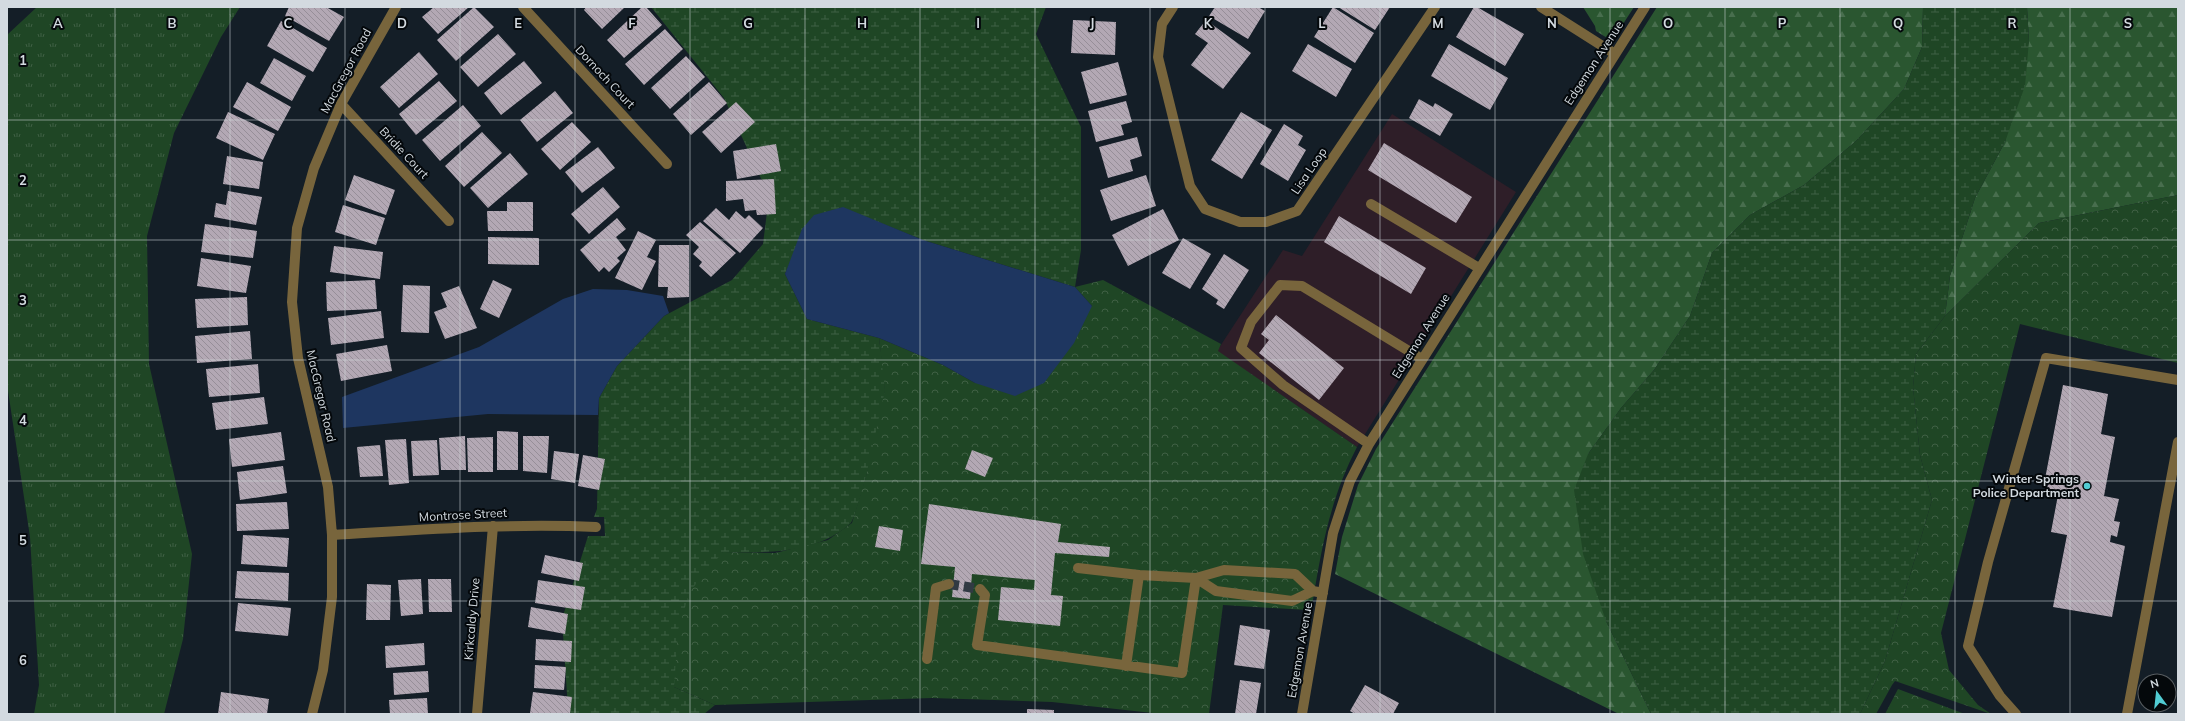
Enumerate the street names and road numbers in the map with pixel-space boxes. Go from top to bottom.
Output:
street label: Edgemon Avenue [1561,18,1626,108]
street label: MacGregor Road [317,26,374,116]
street label: Dornoch Court [572,42,638,111]
street label: Bridie Court [377,124,432,182]
street label: Lisa Loop [1288,145,1330,197]
street label: Edgemon Avenue [1388,290,1453,381]
street label: MacGregor Road [304,348,339,443]
street label: Montrose Street [418,505,507,524]
street label: Kirkcaldy Drive [460,577,483,661]
street label: Edgemon Avenue [1284,601,1315,699]

